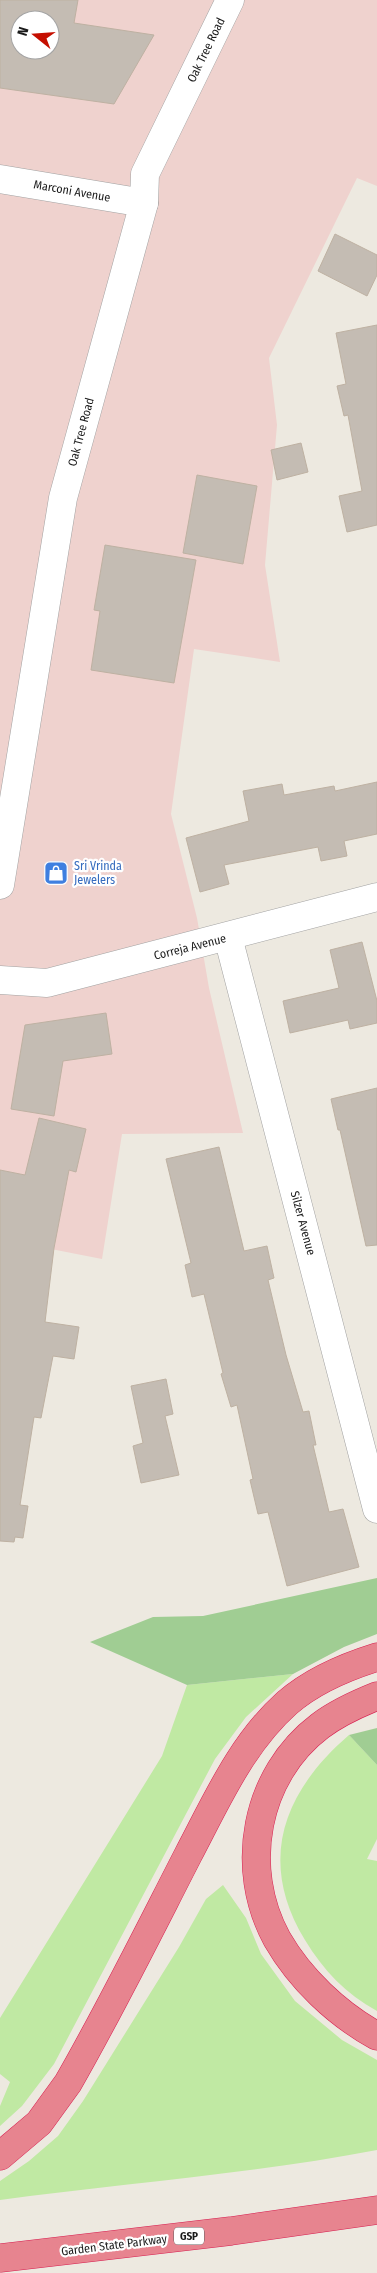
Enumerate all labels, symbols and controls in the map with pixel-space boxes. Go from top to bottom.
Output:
north arrow [10,10,60,60]
street label: Oak Tree Road [184,15,228,85]
text: N [14,25,32,38]
street label: Marconi Avenue [33,177,112,205]
street label: Oak Tree Road [65,396,97,468]
place label: Sri Vrinda Jewelers [74,859,122,887]
shop icon: Sri Vrinda Jewelers [43,860,69,886]
street label: Correja Avenue [152,931,228,963]
street label: Silzer Avenue [288,1189,318,1257]
road number: GSP [174,2228,204,2244]
street label: Garden State Parkway [60,2231,168,2258]

